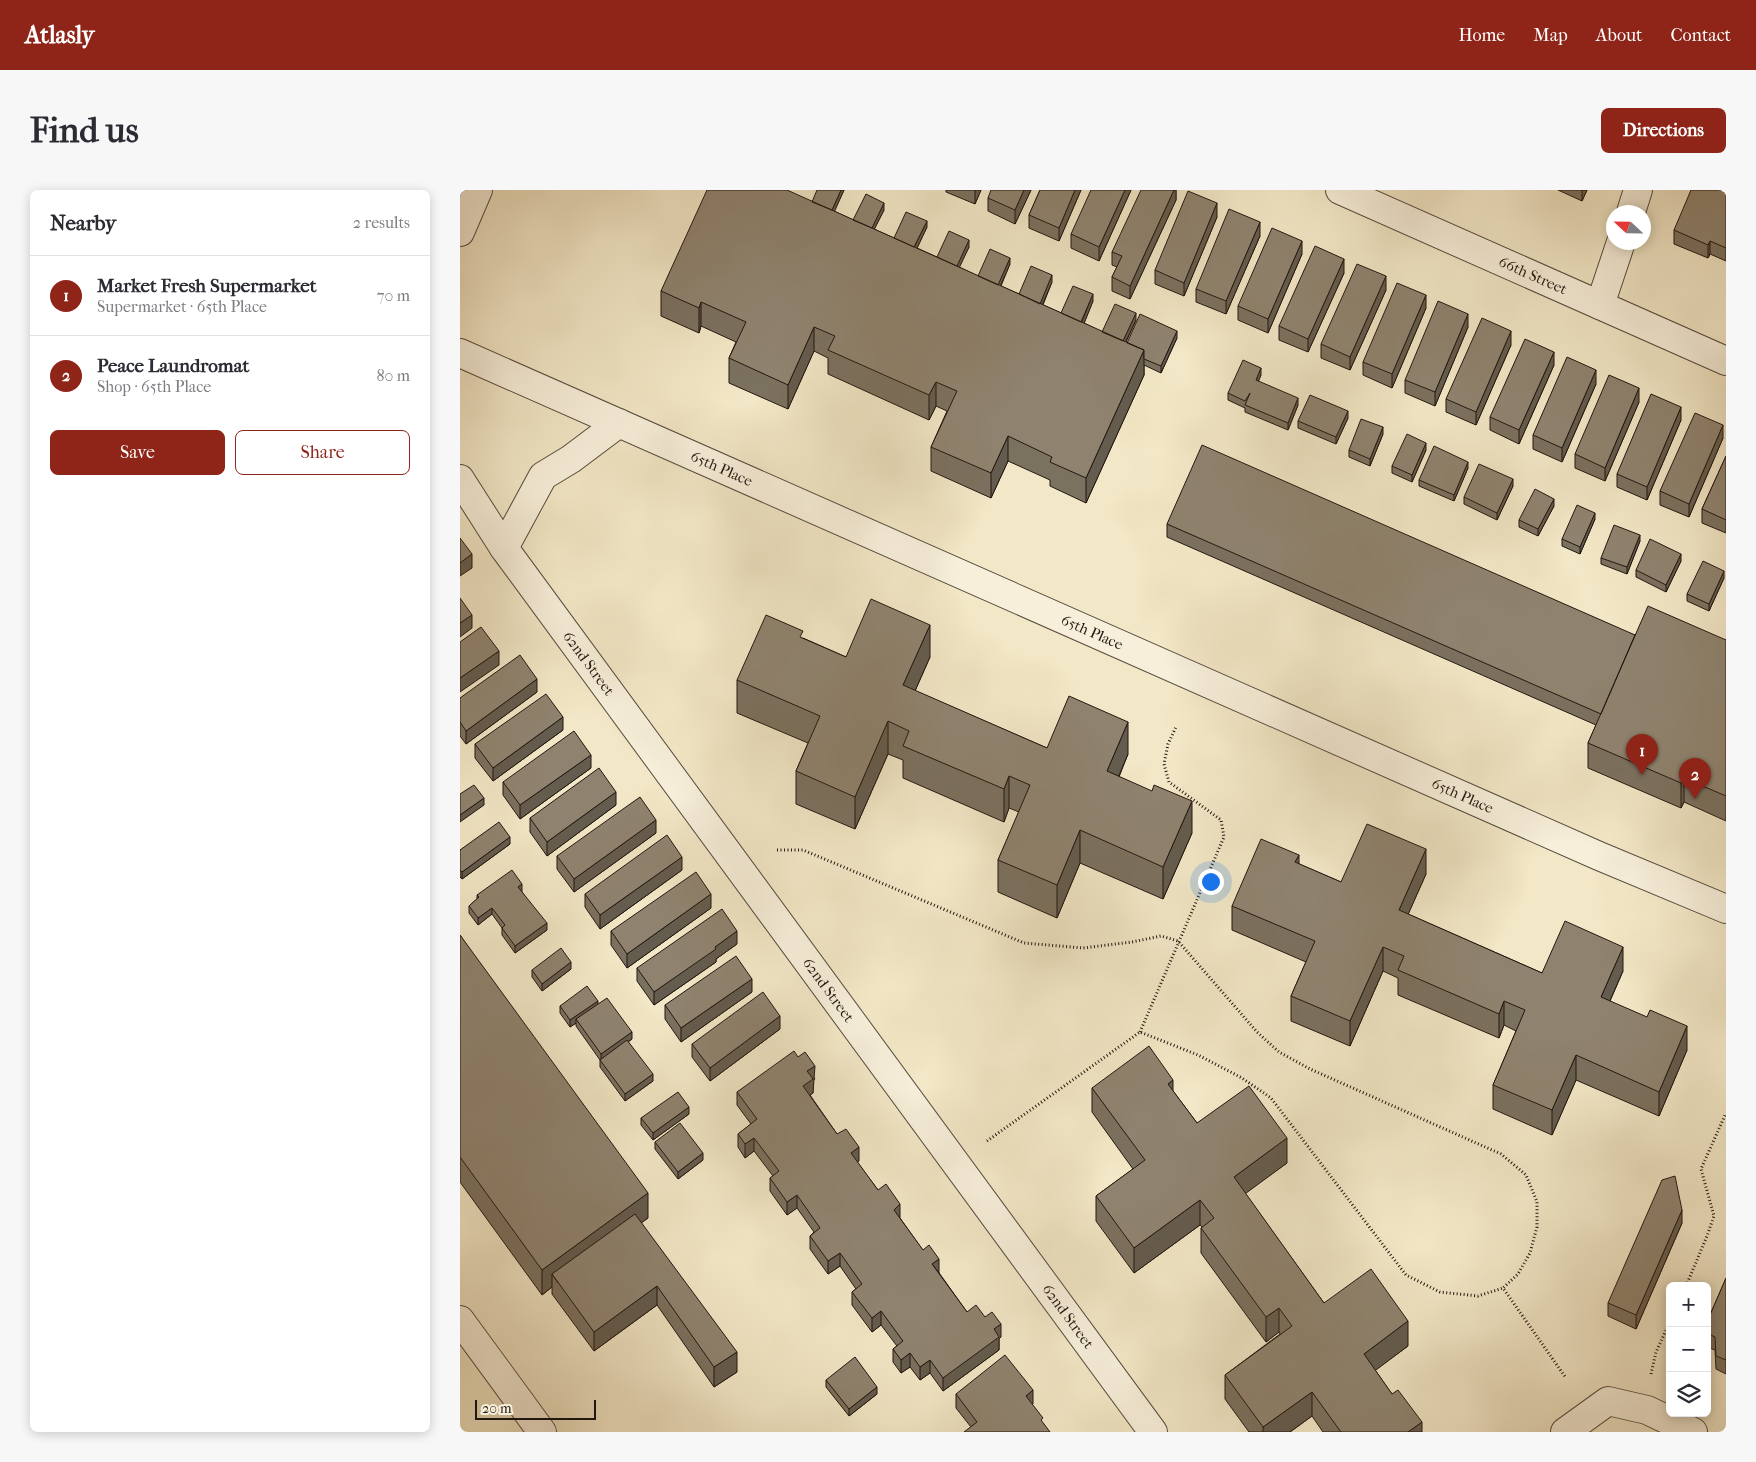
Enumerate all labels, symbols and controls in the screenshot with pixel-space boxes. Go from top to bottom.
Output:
text: Atlasly [25,21,94,49]
text: Home [1458,25,1505,46]
text: Map [1533,25,1568,46]
text: About [1596,25,1642,46]
text: Contact [1670,25,1731,46]
button: Directions [1601,108,1726,153]
text: Find us [30,110,139,151]
north arrow [1606,205,1651,250]
text: Nearby [50,211,116,235]
text: 2 results [353,213,410,232]
street label: 66th Street [1496,252,1570,299]
text: Market Fresh Supermarket [97,275,317,297]
text: 1 [63,286,69,305]
text: 70 m [377,286,410,305]
text: Supermarket · 65th Place [97,297,267,316]
text: Peace Laundromat [97,355,249,377]
text: 2 [62,366,70,385]
text: 80 m [376,366,410,385]
text: Shop · 65th Place [97,377,211,396]
button: Save [50,430,225,475]
button: Share [235,430,410,475]
street label: 65th Place [688,447,756,490]
street label: 65th Place [1058,611,1126,654]
street label: 62nd Street [559,628,619,700]
pin: 1 [1626,734,1658,775]
pin: 2 [1679,758,1711,799]
street label: 65th Place [1429,774,1497,818]
your location [1198,869,1224,895]
street label: 62nd Street [799,954,858,1026]
street label: 62nd Street [1038,1281,1098,1353]
map controls [1666,1282,1711,1417]
button: + [1666,1282,1711,1327]
button: − [1666,1327,1711,1372]
button: layers [1666,1372,1711,1417]
scale bar [475,1397,596,1420]
text: 20 m [482,1400,512,1417]

